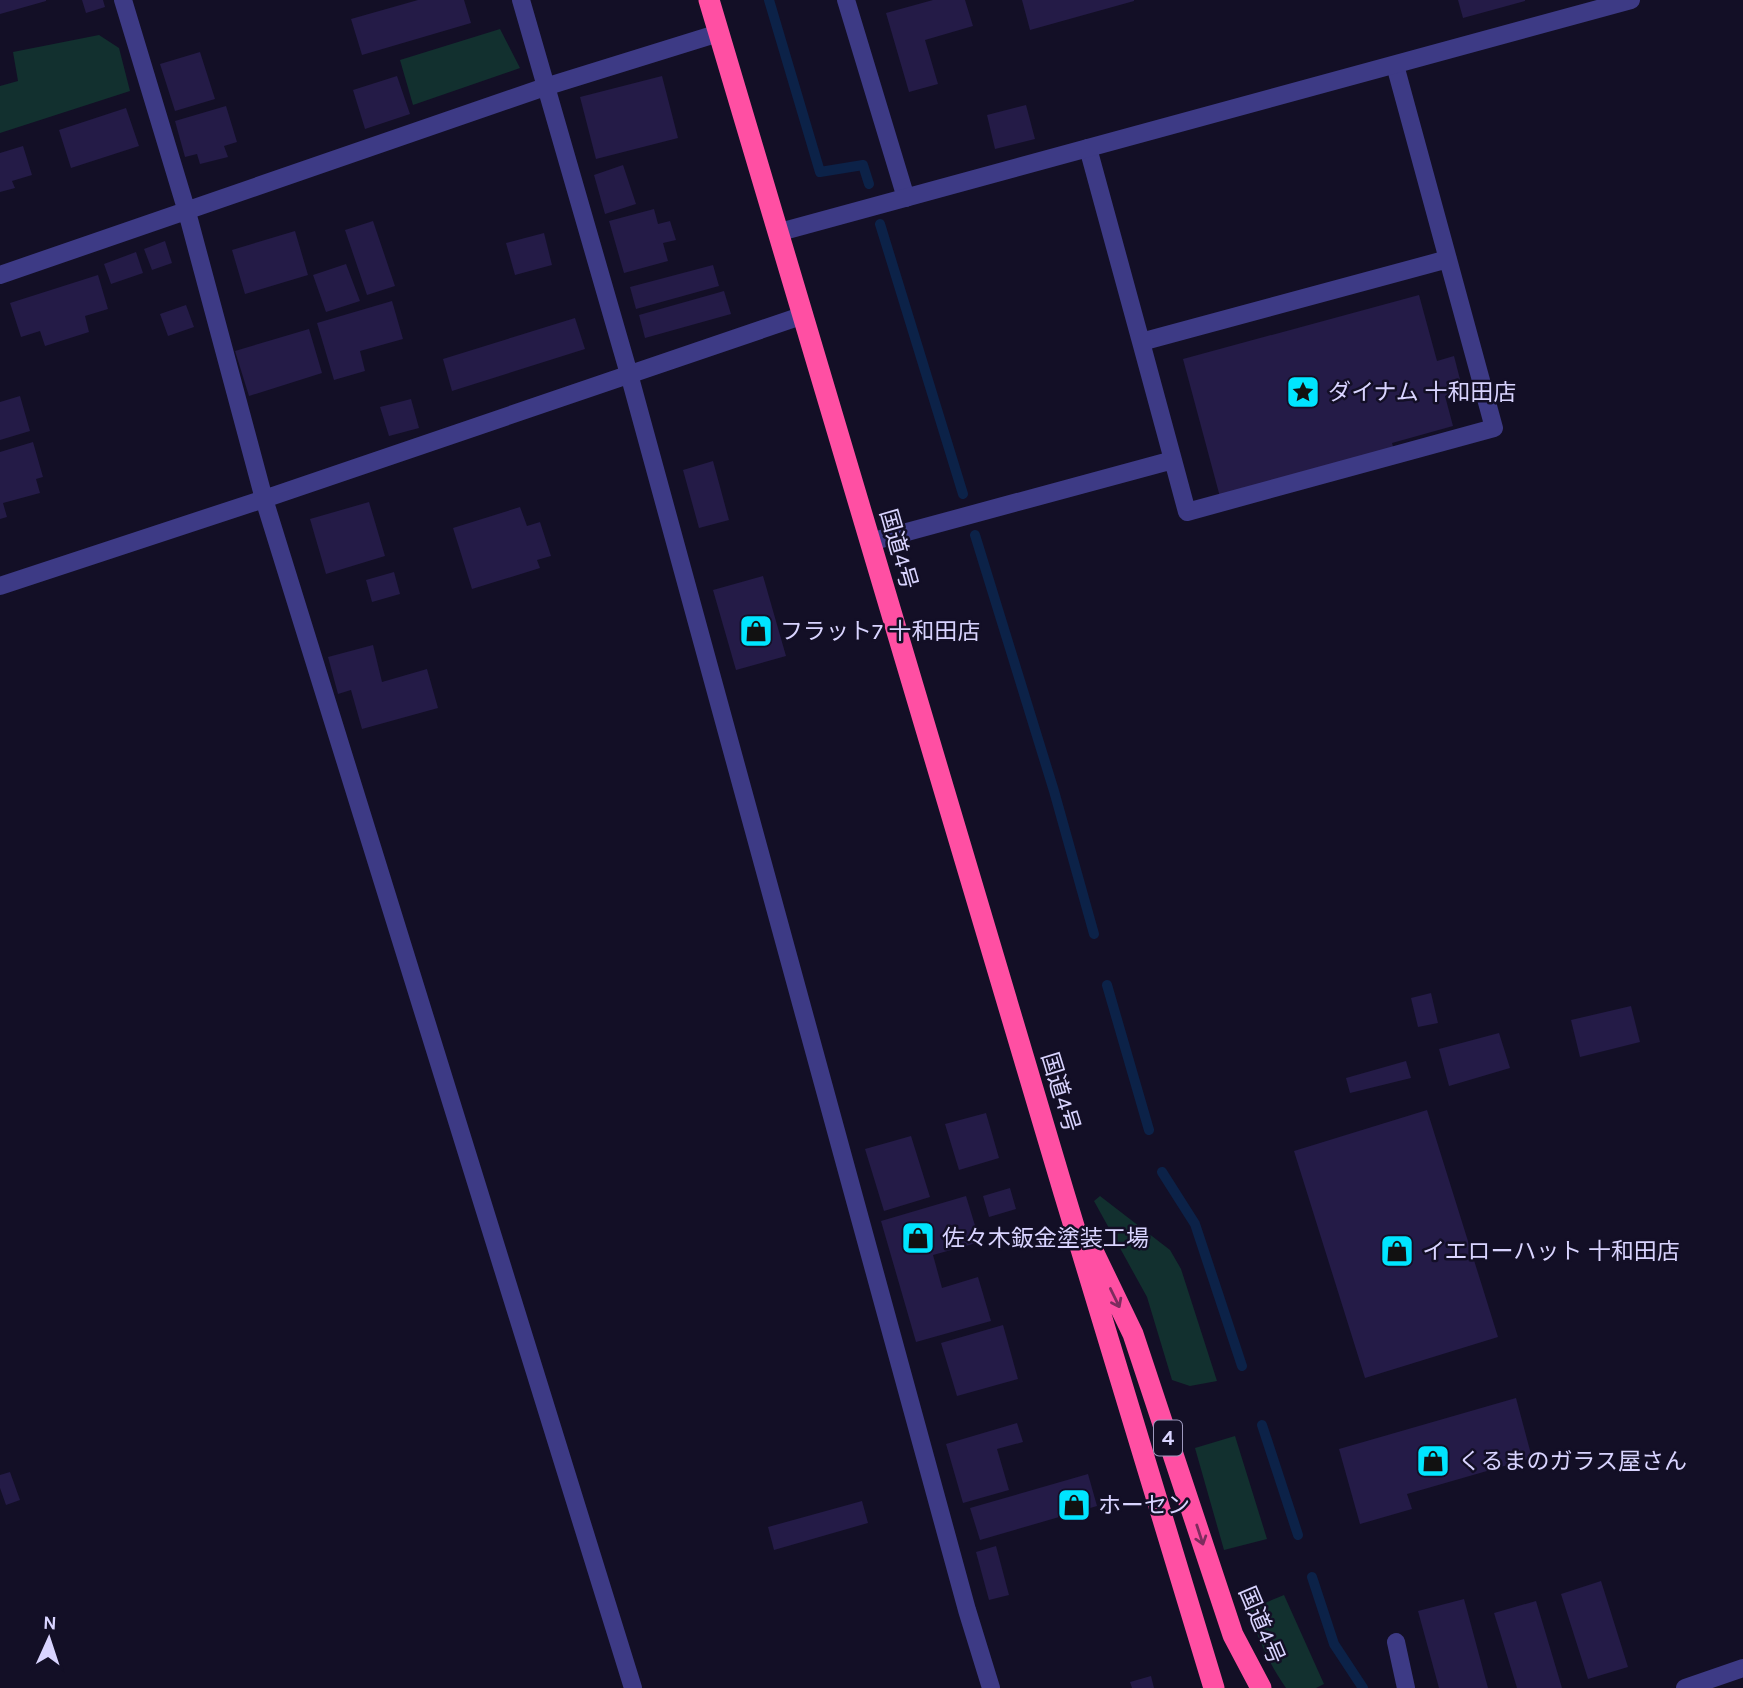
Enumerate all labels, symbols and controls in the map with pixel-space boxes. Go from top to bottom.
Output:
place icon: ダイナム 十和田店 [1284,373,1322,411]
place label: ダイナム 十和田店 [1328,379,1516,406]
street label: 国道4号 [874,506,923,592]
shop icon: フラット7 十和田店 [737,612,775,650]
place label: フラット7 十和田店 [780,618,980,645]
street label: 国道4号 [1036,1049,1085,1135]
shop icon: 佐々木鈑金塗装工場 [899,1219,937,1257]
place label: 佐々木鈑金塗装工場 [942,1225,1149,1252]
shop icon: イエローハット 十和田店 [1378,1232,1416,1270]
place label: イエローハット 十和田店 [1422,1238,1680,1265]
one-way arrow [1109,1287,1123,1308]
road number: 4 [1154,1420,1182,1456]
shop icon: くるまのガラス屋さん [1414,1442,1452,1480]
place label: くるまのガラス屋さん [1458,1448,1687,1475]
shop icon: ホーセン [1055,1486,1093,1524]
place label: ホーセン [1098,1492,1190,1519]
one-way arrow [1195,1524,1207,1546]
street label: 国道4号 [1233,1582,1290,1668]
north arrow [14,1604,84,1674]
text: N [42,1612,57,1634]

